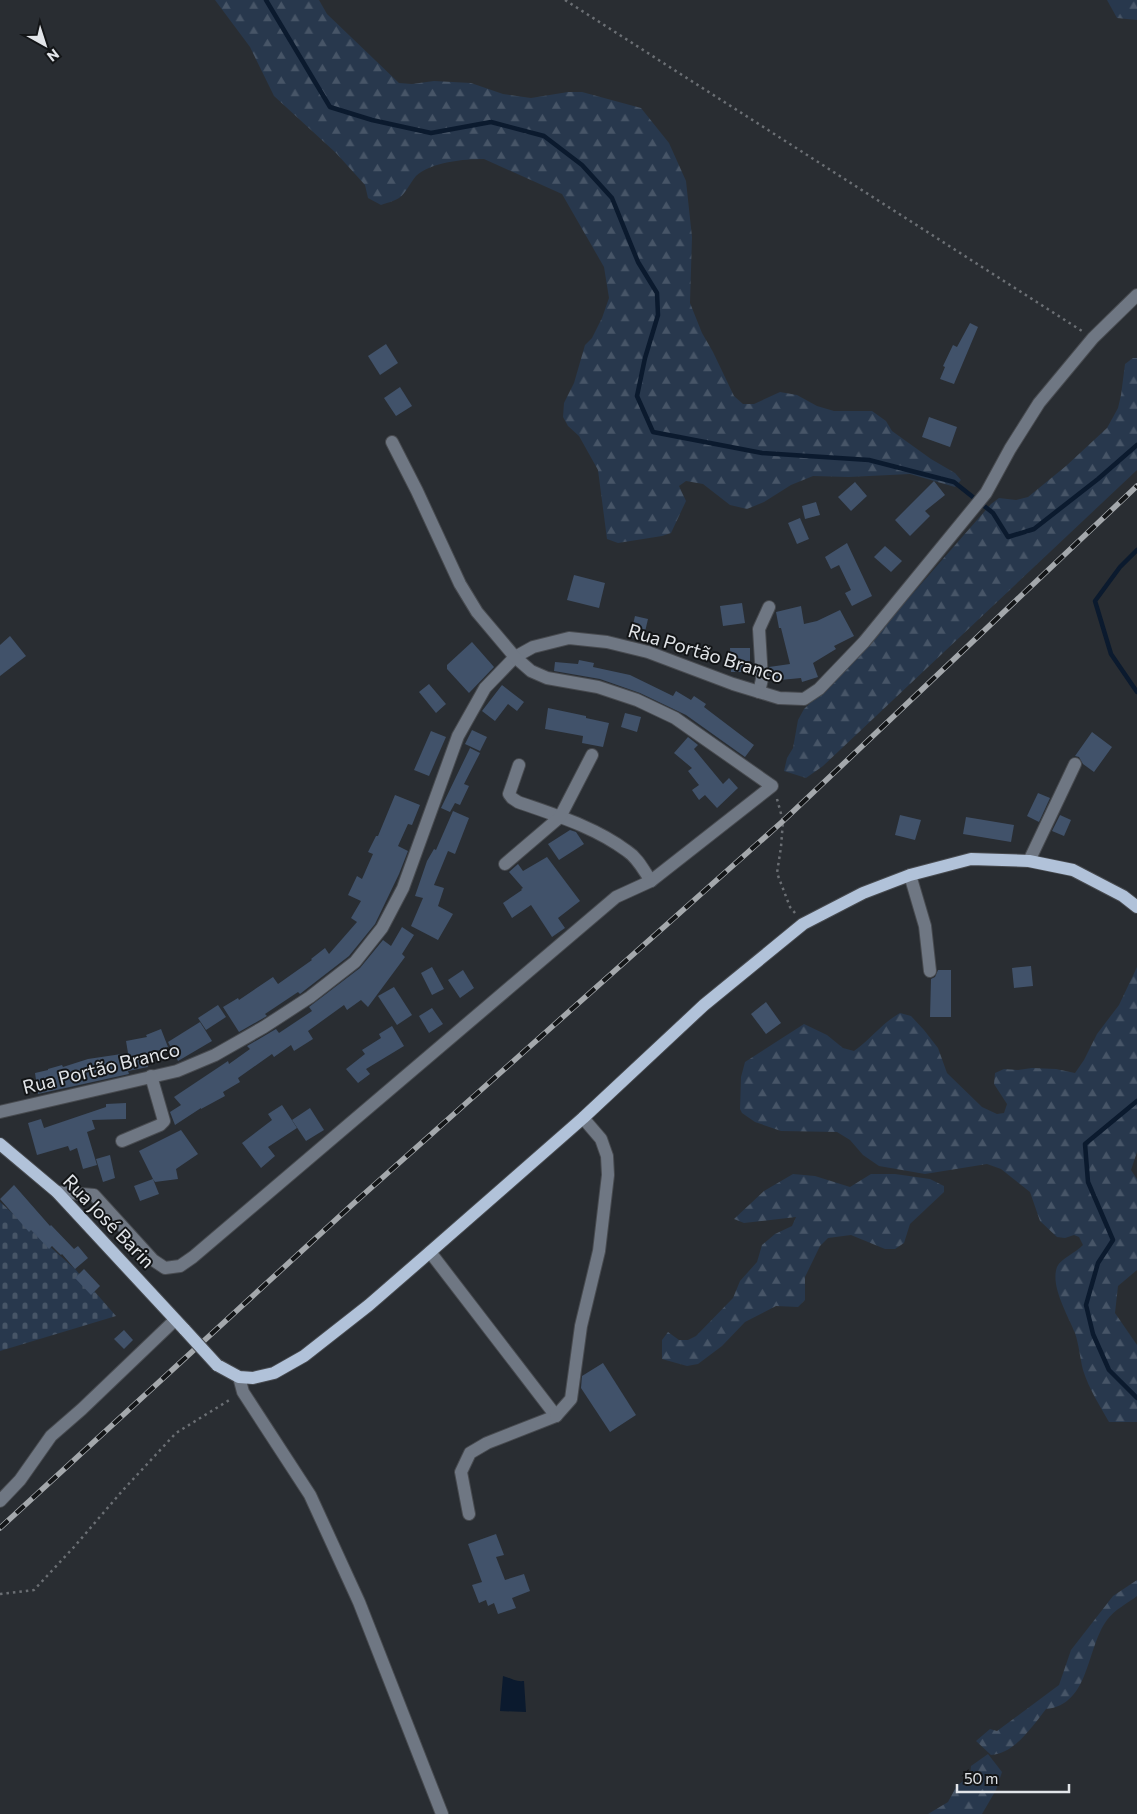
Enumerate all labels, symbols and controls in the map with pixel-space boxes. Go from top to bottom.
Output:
north arrow [20,20,70,70]
text: N [44,46,63,65]
street label: Rua Portão Branco [626,618,787,687]
street label: Rua Portão Branco [20,1037,182,1098]
street label: Rua José Barin [59,1169,160,1272]
scale bar [957,1762,1070,1794]
text: 50 m [964,1769,998,1787]

